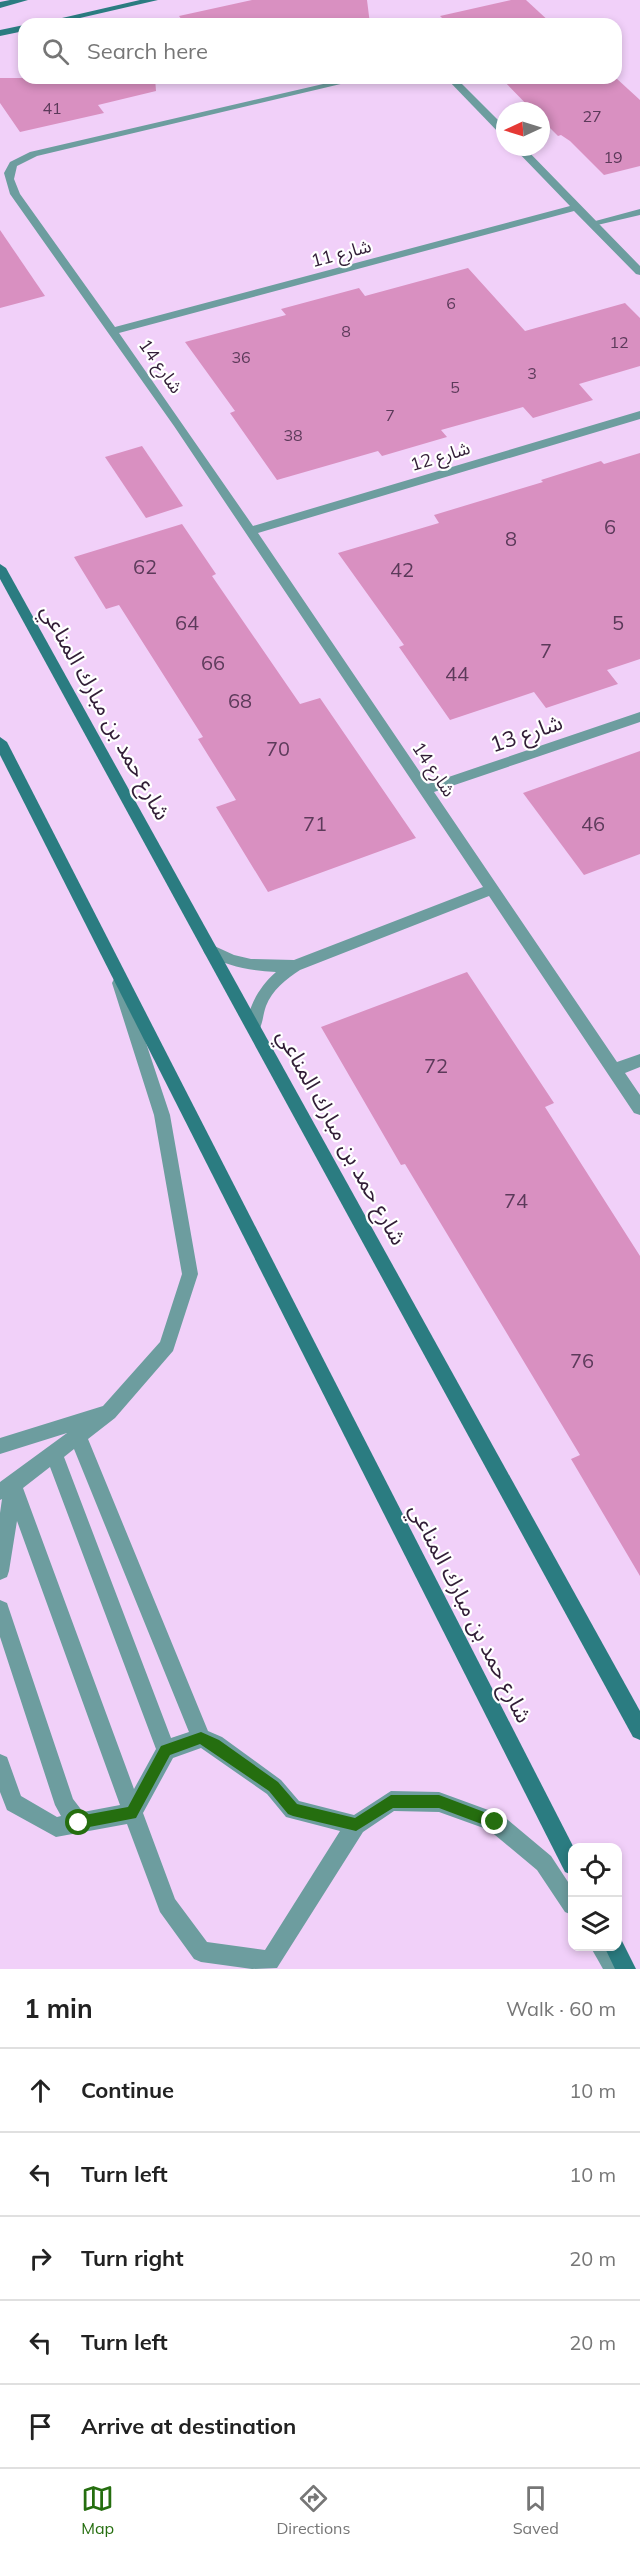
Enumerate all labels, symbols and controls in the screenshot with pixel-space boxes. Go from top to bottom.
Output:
search box [18,18,622,84]
icon: search [39,35,72,68]
text: Search here [87,37,208,65]
house number: 41 [42,98,62,118]
north arrow [496,102,550,156]
house number: 27 [582,106,602,126]
house number: 19 [603,147,623,167]
street label: شارع 11 [308,234,374,275]
house number: 6 [446,293,456,313]
house number: 8 [341,321,351,341]
house number: 12 [609,332,629,352]
street label: شارع 14 [132,334,188,399]
house number: 36 [231,347,251,367]
house number: 3 [527,363,537,383]
house number: 5 [450,377,460,397]
house number: 7 [385,405,395,425]
house number: 38 [283,425,303,445]
street label: شارع 12 [407,436,474,479]
house number: 6 [604,514,616,539]
house number: 8 [505,526,517,551]
house number: 62 [133,554,157,579]
house number: 42 [390,557,414,582]
street label: شارع حمد بن مبارك المناعي [32,599,177,826]
house number: 64 [175,610,199,635]
house number: 5 [612,610,624,635]
house number: 7 [540,638,552,663]
house number: 66 [201,650,225,675]
house number: 44 [445,661,469,686]
house number: 68 [228,688,252,713]
street label: شارع 13 [486,708,567,761]
house number: 70 [266,736,290,761]
street label: شارع 14 [405,737,461,803]
house number: 71 [303,811,327,836]
house number: 46 [581,811,605,836]
street label: شارع حمد بن مبارك المناعي [268,1024,413,1251]
house number: 72 [424,1053,448,1078]
house number: 74 [504,1188,528,1213]
house number: 76 [570,1348,594,1373]
street label: شارع حمد بن مبارك المناعي [401,1499,539,1729]
route end [481,1808,507,1834]
route start [65,1809,91,1835]
map controls [568,1843,622,1951]
button: locate [568,1843,622,1897]
button: layers [568,1897,622,1951]
text: 1 min [24,1992,93,2025]
text: Walk · 60 m [506,1996,616,2021]
icon: ahead [24,2074,57,2107]
text: Continue [81,2076,174,2104]
text: 10 m [569,2078,616,2103]
icon: left [24,2158,57,2191]
text: Turn left [81,2160,168,2188]
text: 10 m [569,2162,616,2187]
icon: right [24,2242,57,2275]
text: Turn right [81,2244,184,2272]
text: 20 m [569,2246,616,2271]
icon: left [24,2326,57,2359]
text: Turn left [81,2328,168,2356]
text: 20 m [569,2330,616,2355]
icon: arrive [24,2410,57,2443]
text: Arrive at destination [81,2412,296,2440]
tab: Map [81,2482,114,2538]
tab: Directions [276,2482,350,2538]
tab: Saved [513,2482,559,2538]

